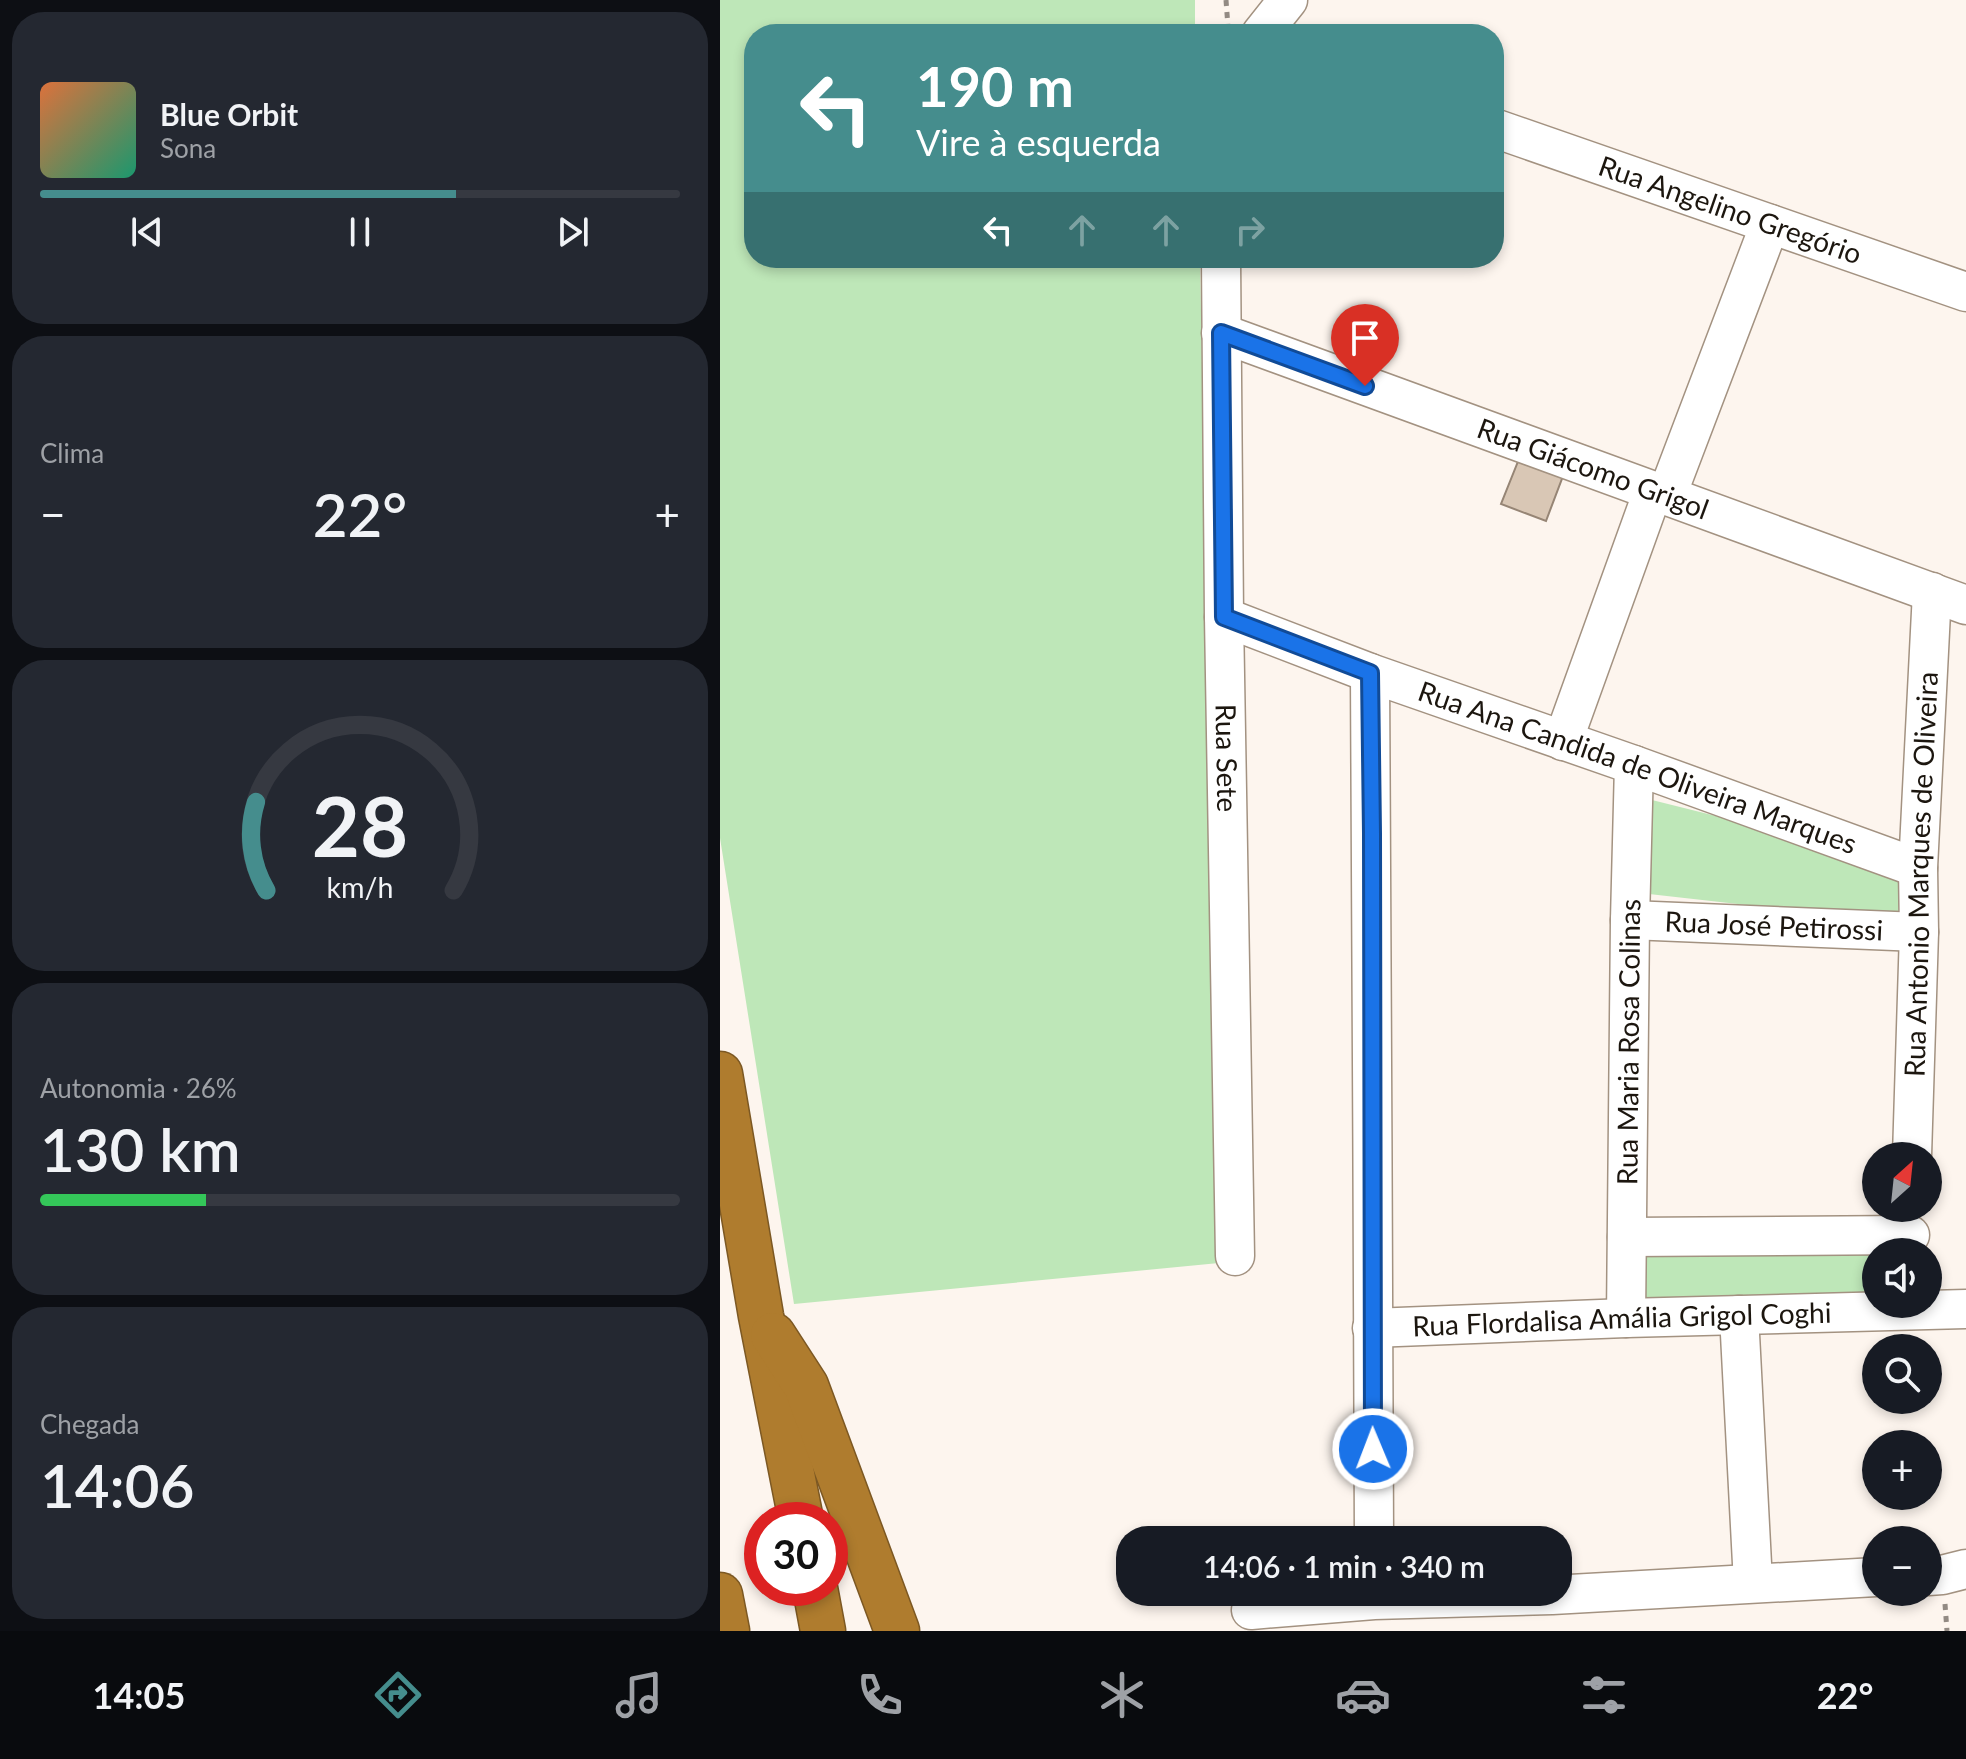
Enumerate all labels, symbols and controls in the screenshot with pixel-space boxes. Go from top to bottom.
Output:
text: 190 m [916,52,1074,119]
icon: left [784,56,888,160]
text: Blue Orbit [160,96,298,132]
text: Vire à esquerda [916,120,1161,164]
text: Sona [160,132,216,164]
street label: Rua Angelino Gregório [1594,148,1866,270]
icon: left [976,208,1020,252]
icon: ahead [1060,208,1104,252]
icon: ahead [1144,208,1188,252]
icon: right [1228,208,1272,252]
icon: previous [125,210,169,254]
icon: pause [338,210,382,254]
icon: next [551,210,595,254]
pin [1331,304,1399,386]
icon: arrive [1343,316,1387,360]
street label: Rua Giácomo Grigol [1473,410,1714,526]
text: Clima [40,437,104,469]
text: 22° [313,478,407,550]
text: − [40,488,66,540]
text: + [654,488,680,540]
street label: Rua Antonio Marques de Oliveira [1896,671,1944,1077]
street label: Rua Ana Candida de Oliveira Marques [1414,673,1862,860]
street label: Rua Sete [1209,704,1245,812]
text: 28 [312,775,408,875]
text: km/h [327,871,393,905]
street label: Rua Maria Rosa Colinas [1609,898,1647,1185]
street label: Rua José Petirossi [1664,903,1884,946]
text: Autonomia · 26% [40,1072,237,1104]
text: 130 km [40,1113,241,1185]
north arrow [1862,1142,1942,1222]
map controls [1862,1142,1942,1606]
button: sound [1862,1238,1942,1318]
street label: Rua Flordalisa Amália Grigol Coghi [1412,1295,1832,1342]
button: search [1862,1334,1942,1414]
position arrow [1331,1407,1415,1491]
text: Chegada [40,1408,140,1440]
button: + [1862,1430,1942,1510]
text: 14:06 [40,1449,194,1521]
speed limit sign: 30 [744,1502,848,1606]
button: − [1862,1526,1942,1606]
text: 14:06 · 1 min · 340 m [1203,1548,1485,1584]
icon: directions [370,1667,426,1723]
icon: music [611,1667,667,1723]
icon: phone [852,1667,908,1723]
icon: climate [1094,1667,1150,1723]
icon: car [1335,1667,1391,1723]
icon: filters [1576,1667,1632,1723]
text: 14:05 [93,1673,185,1717]
text: 22° [1817,1673,1873,1717]

